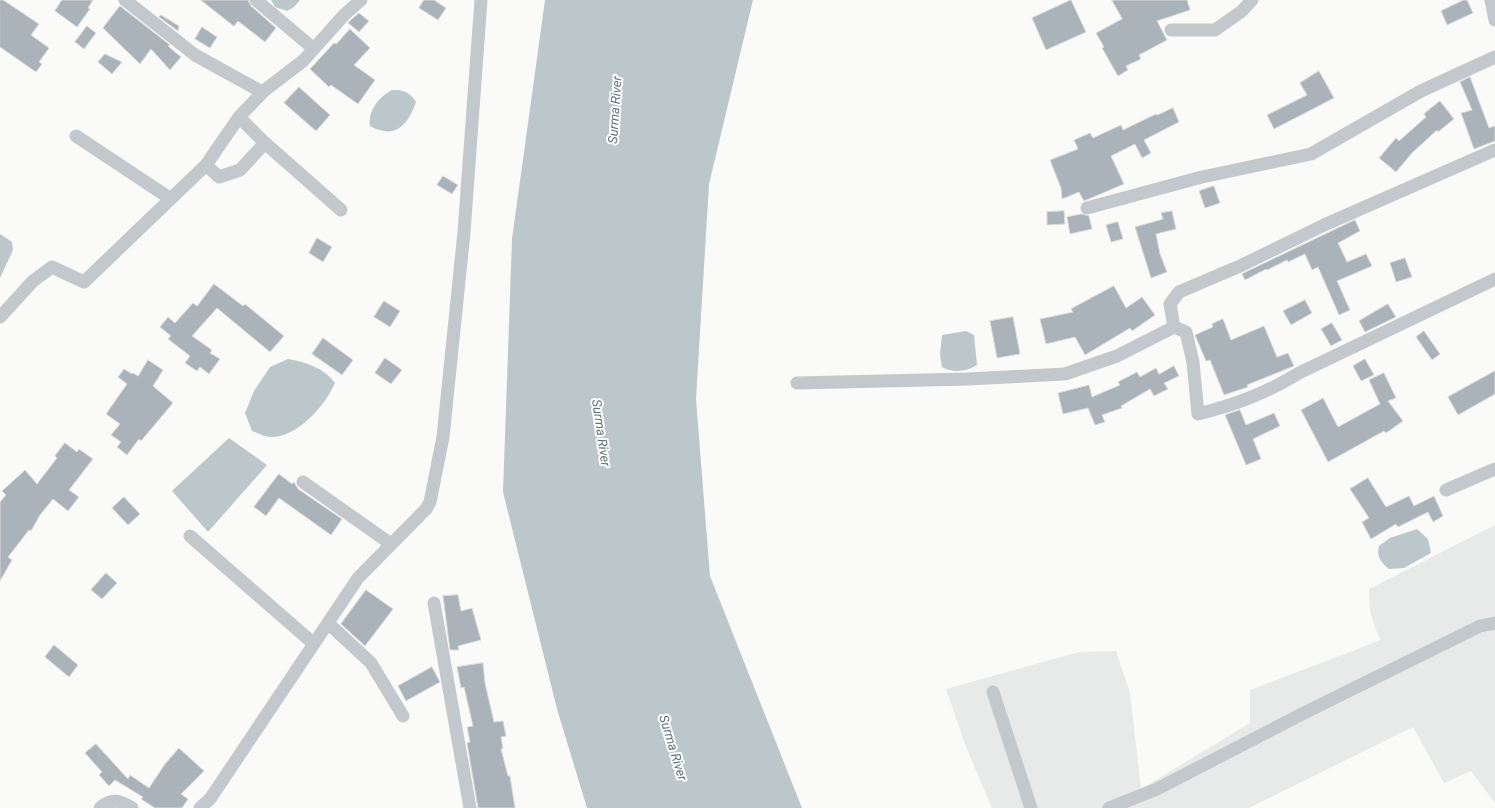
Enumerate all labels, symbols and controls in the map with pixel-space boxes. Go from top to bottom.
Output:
water label: Surma River [606,76,626,144]
water label: Surma River [588,398,612,468]
water label: Surma River [655,713,689,783]

